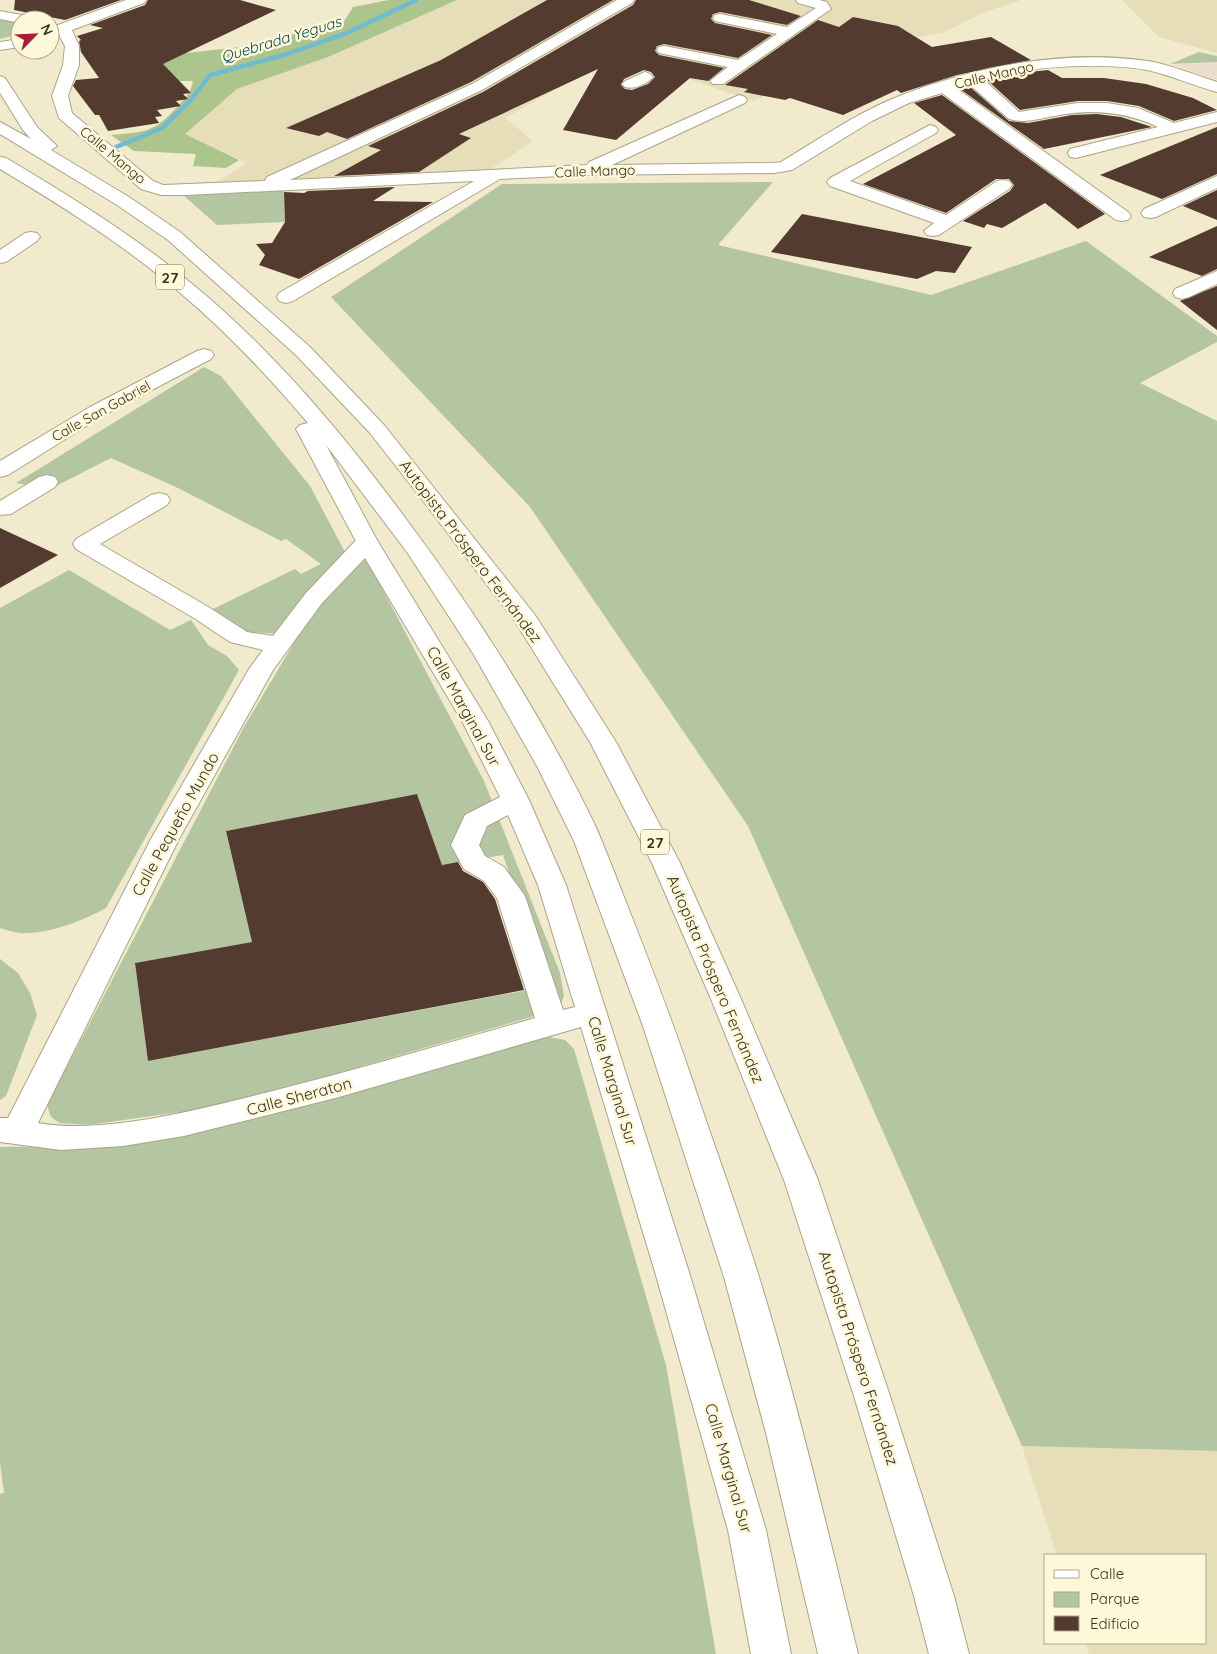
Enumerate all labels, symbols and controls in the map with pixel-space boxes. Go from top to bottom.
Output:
north arrow [10,10,60,60]
water label: Quebrada Yeguas [219,11,344,66]
text: N [37,21,57,38]
street label: Calle Mango [953,57,1035,93]
street label: Calle Mango [76,122,150,188]
street label: Calle Mango [554,161,636,181]
road number: 27 [156,264,184,290]
street label: Calle San Gabriel [48,376,154,446]
street label: Autopista Próspero Fernández [395,455,547,647]
street label: Calle Marginal Sur [423,642,505,770]
street label: Calle Pequeño Mundo [127,749,223,899]
road number: 27 [641,830,669,854]
street label: Autopista Próspero Fernández [663,872,769,1086]
street label: Calle Marginal Sur [584,1014,642,1148]
street label: Calle Sheraton [244,1072,354,1120]
street label: Autopista Próspero Fernández [815,1248,903,1468]
street label: Calle Marginal Sur [701,1401,757,1535]
legend [1044,1554,1207,1644]
text: Calle [1090,1564,1124,1583]
text: Parque [1090,1589,1140,1608]
text: Edificio [1090,1614,1139,1633]

